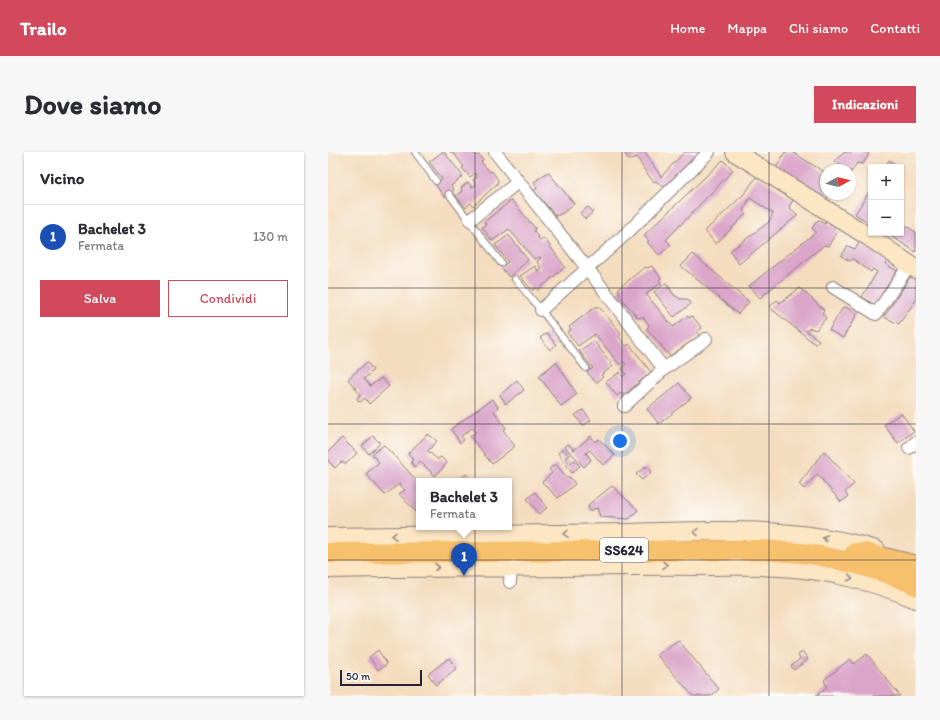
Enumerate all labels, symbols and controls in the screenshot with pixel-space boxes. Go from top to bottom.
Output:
text: Trailo [20,17,67,40]
text: Home [670,20,705,37]
text: Mappa [727,20,767,37]
text: Chi siamo [789,20,848,37]
text: Contatti [870,20,920,37]
button: Indicazioni [814,86,916,123]
text: Dove siamo [24,87,161,121]
north arrow [820,164,856,200]
map controls [868,164,904,236]
button: + [868,164,904,200]
text: Vicino [40,168,84,188]
button: − [868,200,904,236]
text: Bachelet 3 [78,220,146,238]
text: 1 [50,229,56,244]
text: 130 m [253,229,288,244]
text: Fermata [78,238,124,253]
button: Salva [40,280,160,317]
button: Condividi [168,280,288,317]
your location [610,431,630,451]
popup [416,478,512,530]
text: Bachelet 3 [430,488,498,506]
text: Fermata [430,506,476,521]
one-way arrow [693,528,699,536]
one-way arrow [563,530,569,538]
one-way arrow [391,532,397,540]
one-way arrow [822,534,829,543]
road number: SS624 [600,538,648,562]
pin: 1 [451,543,477,576]
one-way arrow [662,561,668,569]
one-way arrow [434,563,440,572]
one-way arrow [847,574,853,582]
scale bar [340,668,422,687]
text: 50 m [346,670,370,683]

